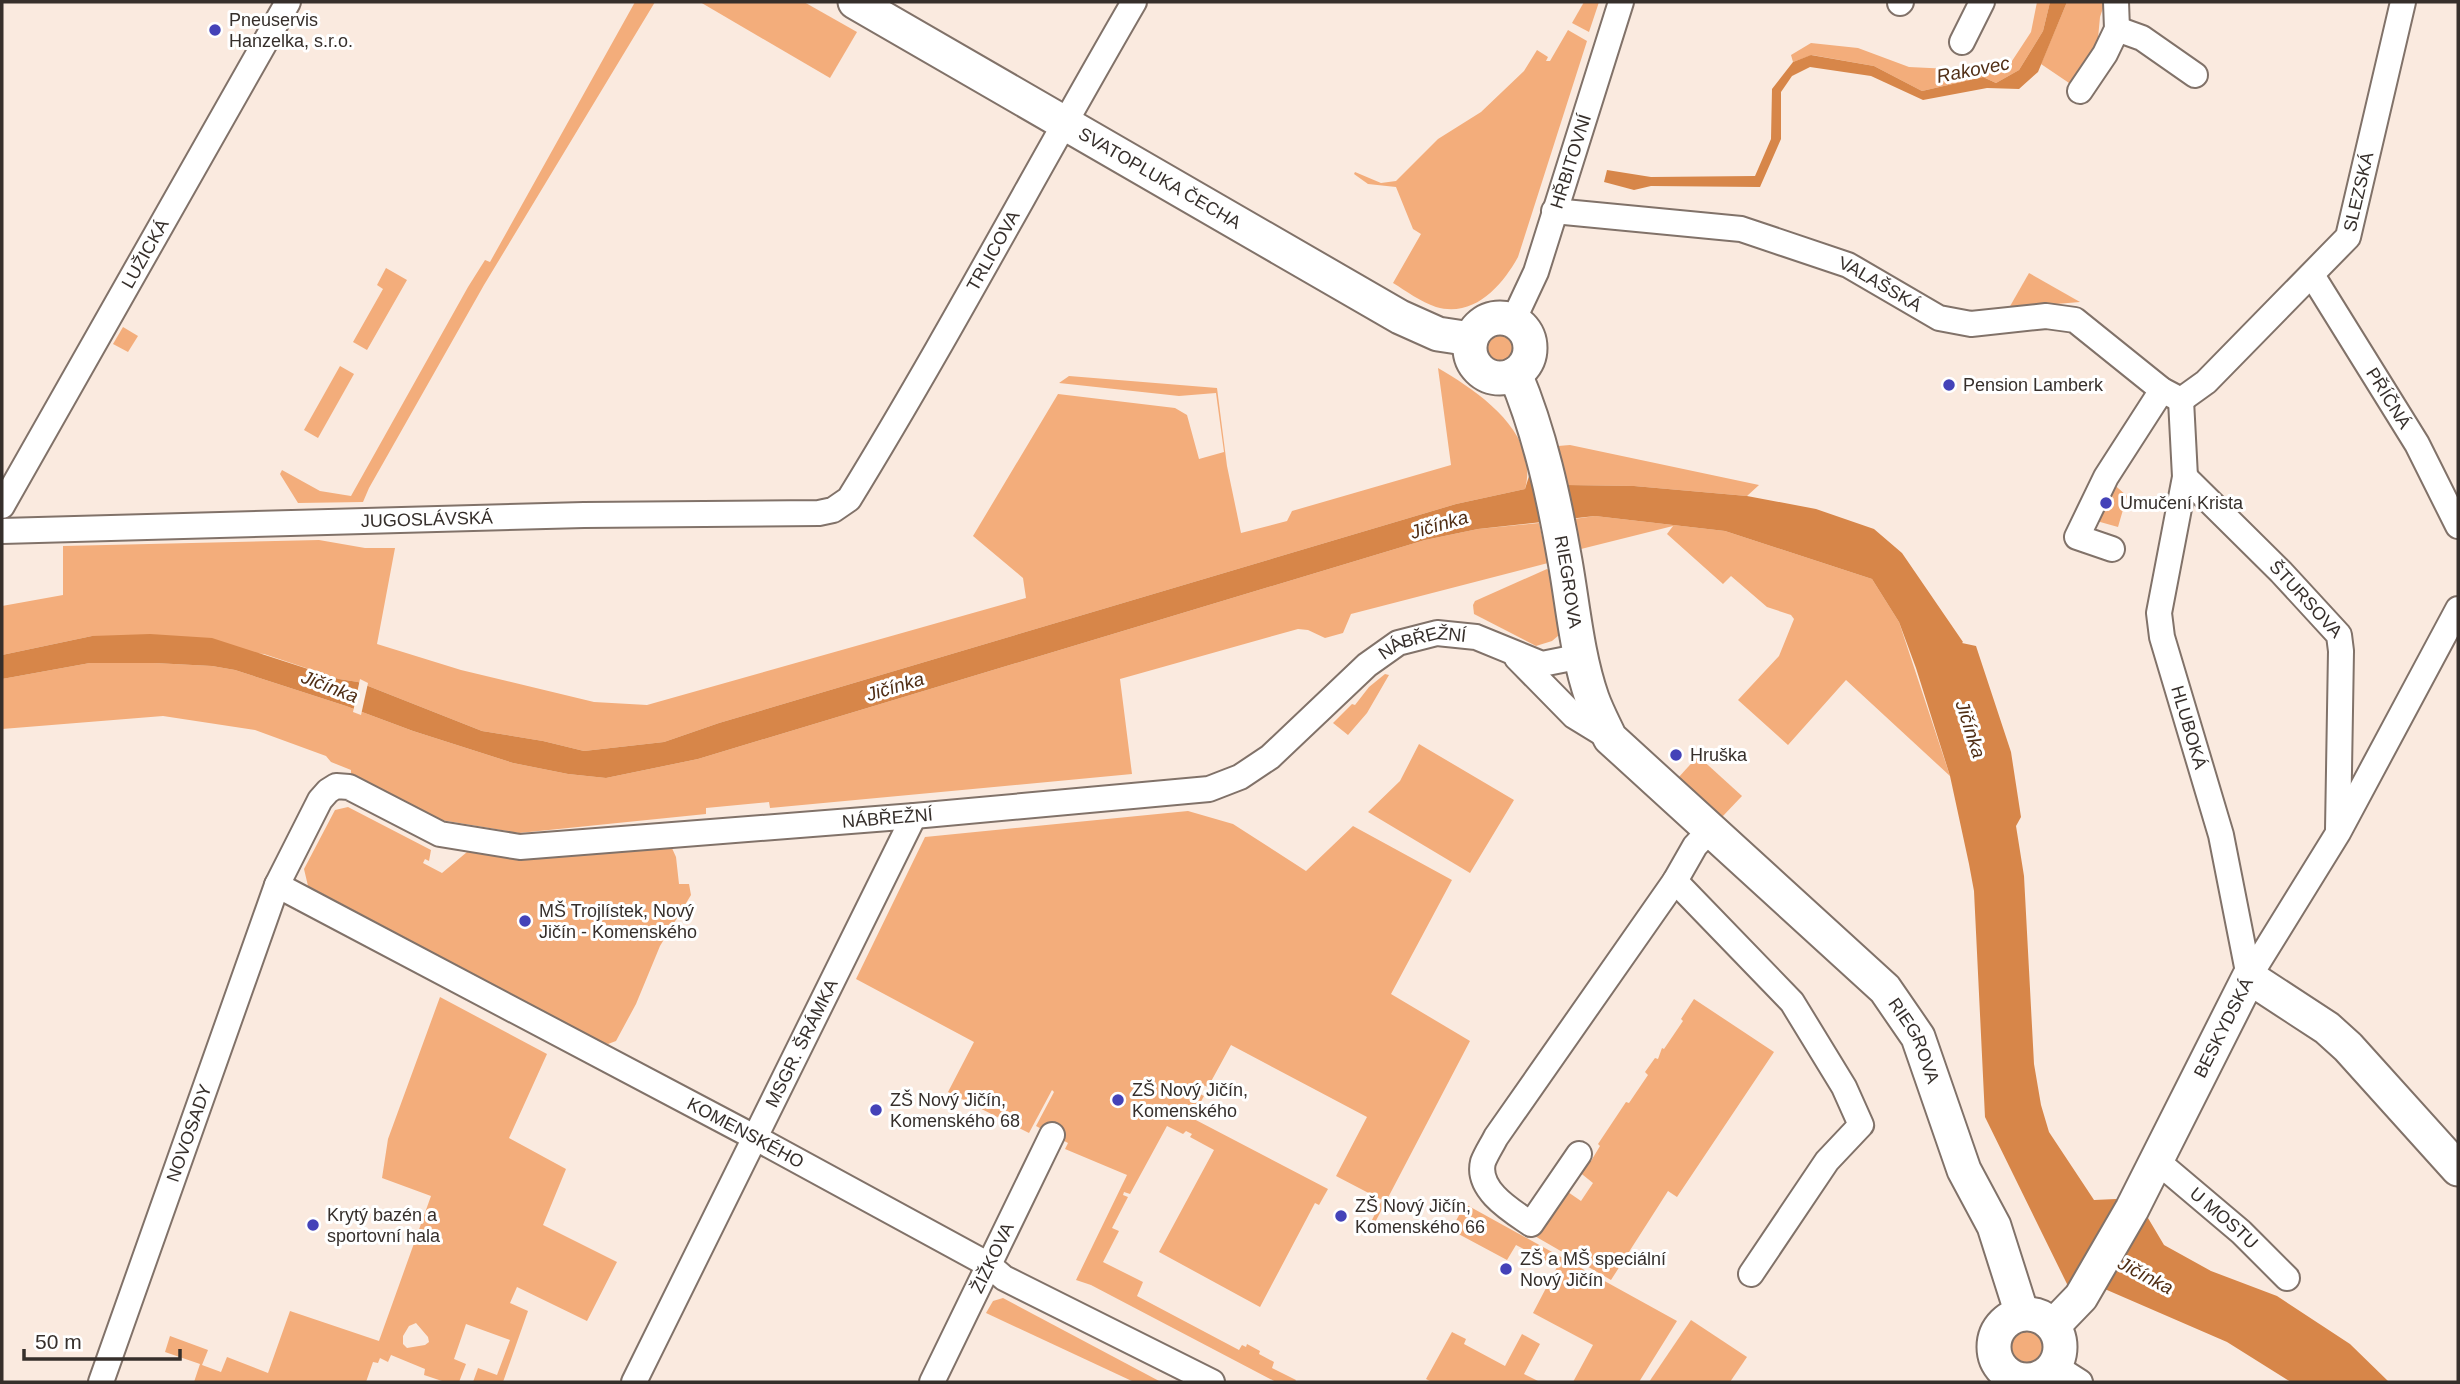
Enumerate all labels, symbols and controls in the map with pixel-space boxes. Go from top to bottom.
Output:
place label: Pneuservis Hanzelka, s.r.o. [229,10,353,51]
marker: Pneuservis Hanzelka, s.r.o. [207,22,223,38]
water label: Rakovec [1935,52,2012,87]
street label: HŘBITOVNÍ [1547,112,1595,211]
street label: SVATOPLUKA ČECHA [1075,123,1244,233]
street label: SLEZSKÁ [2340,150,2378,234]
street label: TRLICOVA [963,207,1024,294]
street label: LUŽICKÁ [118,216,173,292]
street label: VALAŠSKÁ [1836,253,1925,316]
street label: PŘÍČNÁ [2362,364,2415,432]
place label: Pension Lamberk [1963,375,2104,395]
marker: Pension Lamberk [1941,377,1957,393]
place label: Umučení Krista [2120,493,2244,513]
marker: Umučení Krista [2098,495,2114,511]
water label: Jičínka [1407,506,1470,543]
street label: JUGOSLÁVSKÁ [361,508,493,531]
street label: RIEGROVA [1551,534,1585,630]
street label: ŠTURSOVA [2265,556,2346,642]
street label: NÁBŘEŽNÍ [1375,623,1467,664]
water label: Jičínka [298,666,361,707]
water label: Jičínka [863,668,926,705]
street label: HLUBOKÁ [2167,683,2211,771]
water label: Jičínka [1951,697,1990,761]
place label: Hruška [1690,745,1748,765]
marker: Hruška [1668,747,1684,763]
street label: NÁBŘEŽNÍ [841,804,934,832]
place label: MŠ Trojlístek, Nový Jičín - Komenského [539,900,697,942]
marker: MŠ Trojlístek, Nový Jičín - Komenského [517,913,533,929]
street label: BESKYDSKÁ [2190,975,2257,1081]
street label: MSGR. ŠRÁMKA [762,976,842,1110]
street label: RIEGROVA [1884,994,1943,1086]
place label: ZŠ Nový Jičín, Komenského [1132,1079,1248,1121]
street label: NOVOSADY [163,1082,216,1185]
place label: ZŠ Nový Jičín, Komenského 68 [890,1089,1020,1131]
marker: ZŠ Nový Jičín, Komenského [1110,1092,1126,1108]
street label: KOMENSKÉHO [684,1094,807,1172]
marker: ZŠ Nový Jičín, Komenského 68 [868,1102,884,1118]
street label: U MOSTU [2186,1183,2262,1253]
place label: ZŠ Nový Jičín, Komenského 66 [1355,1195,1485,1237]
place label: Krytý bazén a sportovní hala [327,1205,441,1246]
marker: ZŠ Nový Jičín, Komenského 66 [1333,1208,1349,1224]
marker: Krytý bazén a sportovní hala [305,1217,321,1233]
street label: ŽIŽKOVA [967,1219,1018,1296]
place label: ZŠ a MŠ speciální Nový Jičín [1520,1248,1666,1290]
water label: Jičínka [2114,1252,2177,1299]
marker: ZŠ a MŠ speciální Nový Jičín [1498,1261,1514,1277]
scale bar [24,1318,180,1362]
text: 50 m [35,1330,82,1353]

